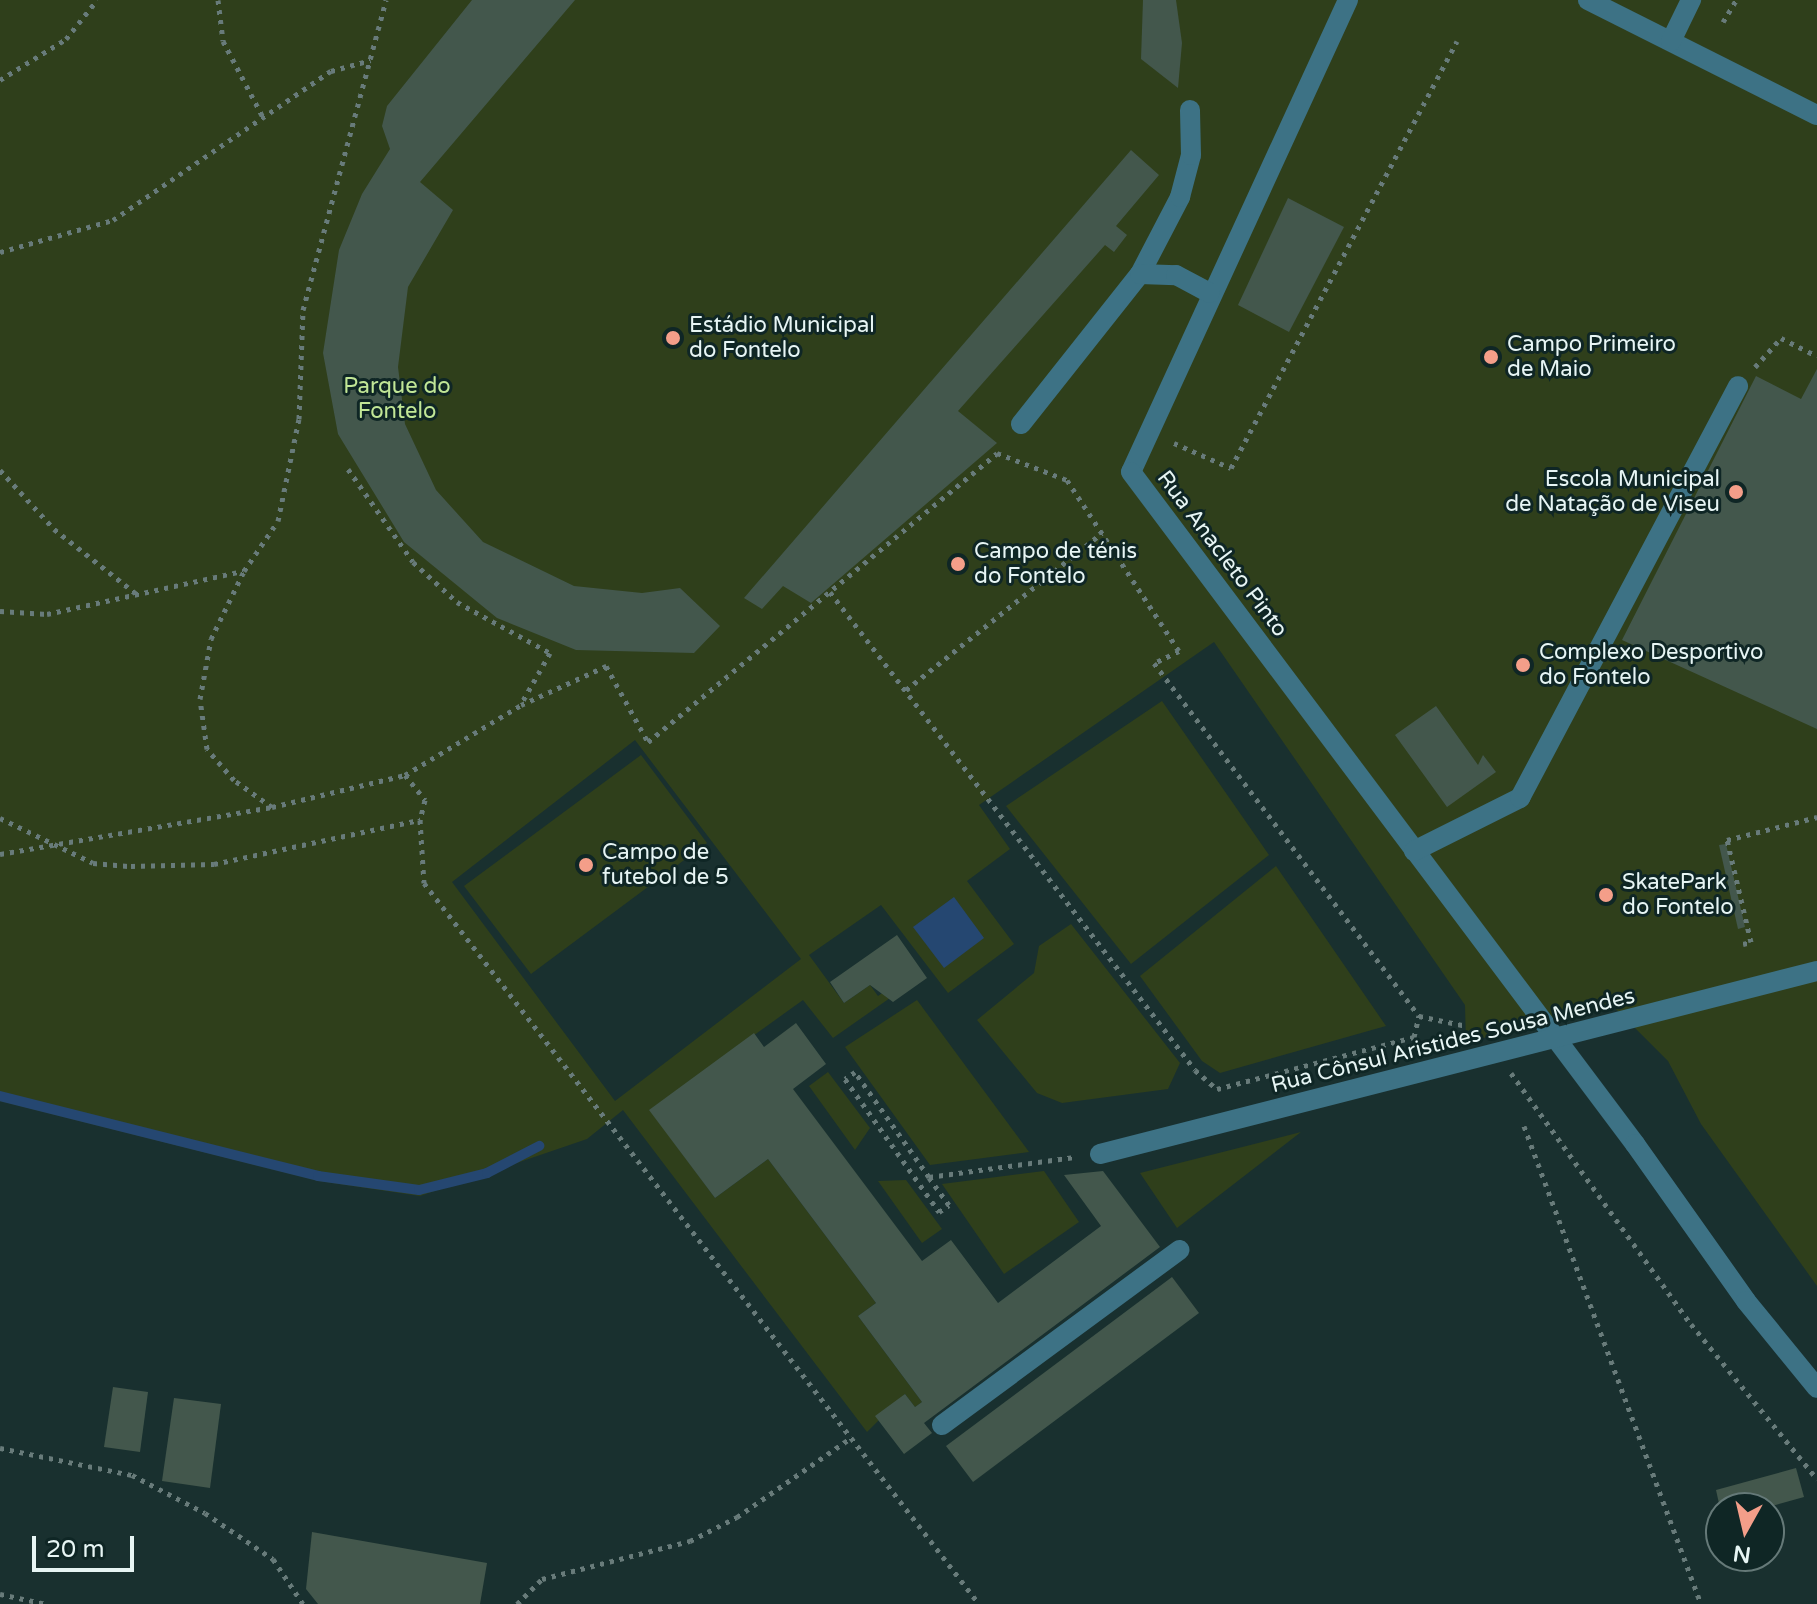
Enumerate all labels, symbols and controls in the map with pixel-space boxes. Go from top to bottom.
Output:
place label: Estádio Municipal do Fontelo [689,312,875,364]
marker: Estádio Municipal do Fontelo [664,329,682,347]
place label: Campo Primeiro de Maio [1507,331,1676,382]
marker: Campo Primeiro de Maio [1482,348,1500,366]
park label: Parque do Fontelo [343,373,451,424]
street label: Rua Anacleto Pinto [1151,466,1293,642]
place label: Escola Municipal de Natação de Viseu [1505,466,1720,518]
marker: Escola Municipal de Natação de Viseu [1727,483,1745,501]
place label: Campo de ténis do Fontelo [974,538,1137,590]
marker: Campo de ténis do Fontelo [949,555,967,573]
place label: Complexo Desportivo do Fontelo [1539,639,1763,690]
marker: Complexo Desportivo do Fontelo [1514,656,1532,674]
place label: Campo de futebol de 5 [602,839,729,890]
marker: Campo de futebol de 5 [577,856,595,874]
place label: SkatePark do Fontelo [1622,869,1734,920]
marker: SkatePark do Fontelo [1597,886,1615,904]
street label: Rua Cônsul Aristides Sousa Mendes [1268,983,1638,1099]
north arrow [1705,1492,1785,1572]
scale bar [36,1520,138,1570]
text: 20 m [46,1535,104,1564]
text: N [1731,1540,1753,1568]

